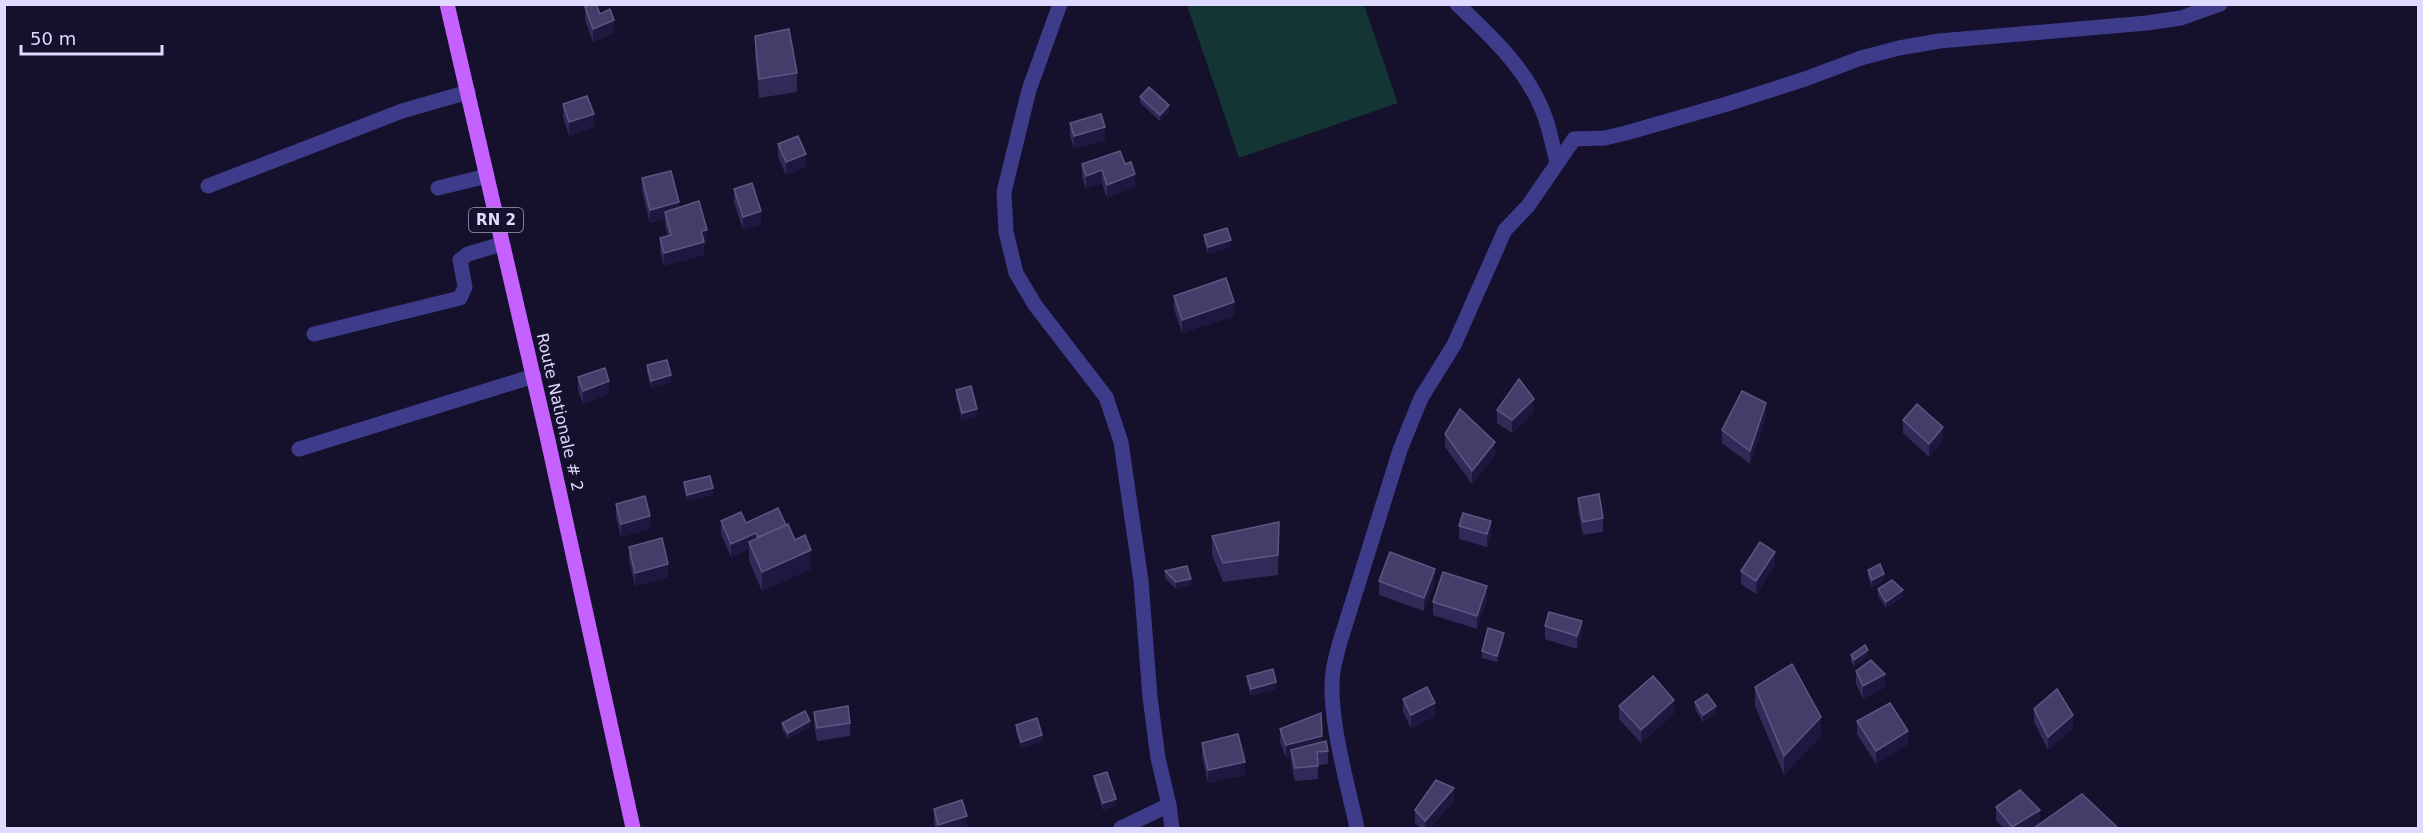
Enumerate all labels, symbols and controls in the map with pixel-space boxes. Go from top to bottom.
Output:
scale bar [21,18,162,56]
text: 50 m [30,28,76,49]
road number: RN 2 [469,208,523,232]
street label: Route Nationale # 2 [533,331,587,493]

